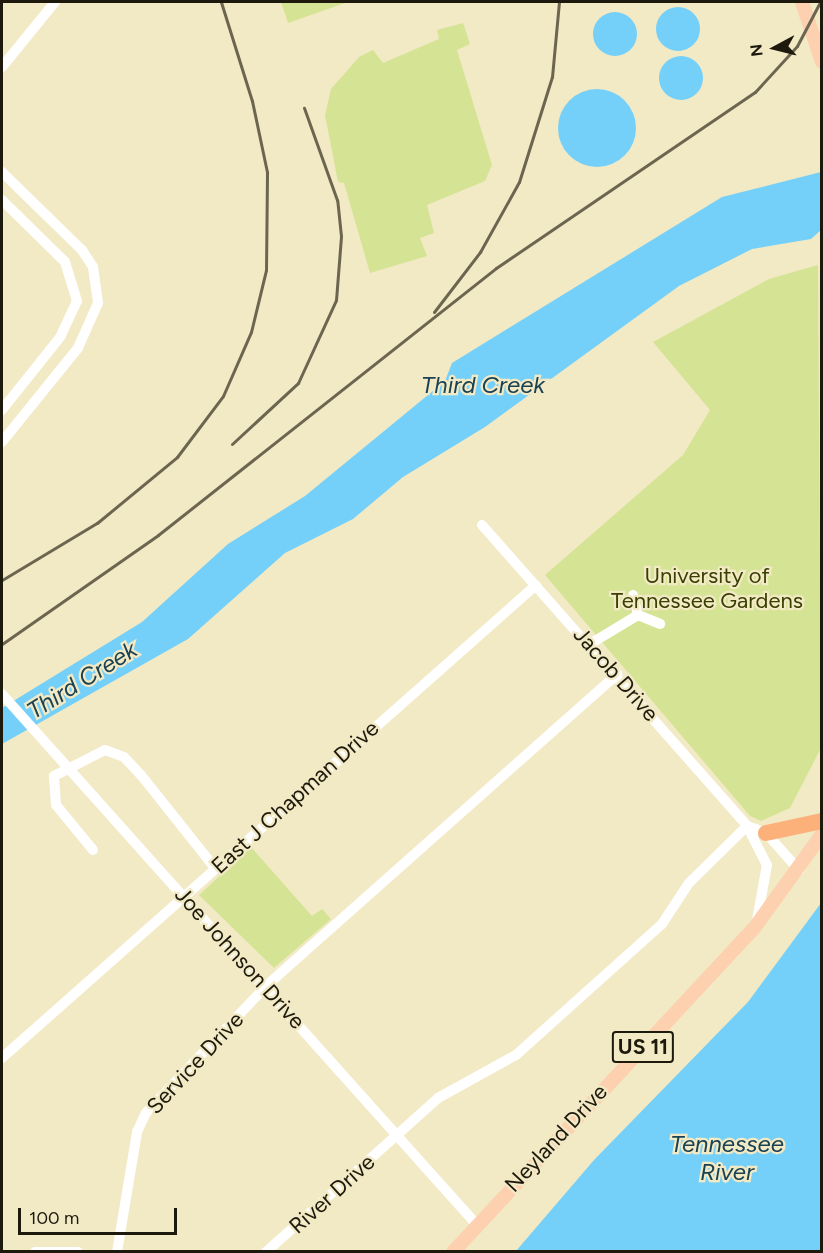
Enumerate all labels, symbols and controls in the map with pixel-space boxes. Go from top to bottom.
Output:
north arrow [745,18,805,78]
text: N [746,43,767,58]
water label: Third Creek [421,371,545,399]
park label: University of Tennessee Gardens [611,562,803,614]
street label: Jacob Drive [568,621,664,727]
water label: Third Creek [22,635,142,725]
street label: East J Chapman Drive [206,715,384,879]
street label: Joe Johnson Drive [169,882,311,1034]
street label: Service Drive [141,1007,249,1119]
road number: US 11 [612,1029,674,1065]
street label: Neyland Drive [499,1079,613,1197]
water label: Tennessee River [670,1130,784,1186]
street label: River Drive [284,1149,380,1239]
scale bar [21,1196,180,1234]
text: 100 m [29,1207,79,1229]

